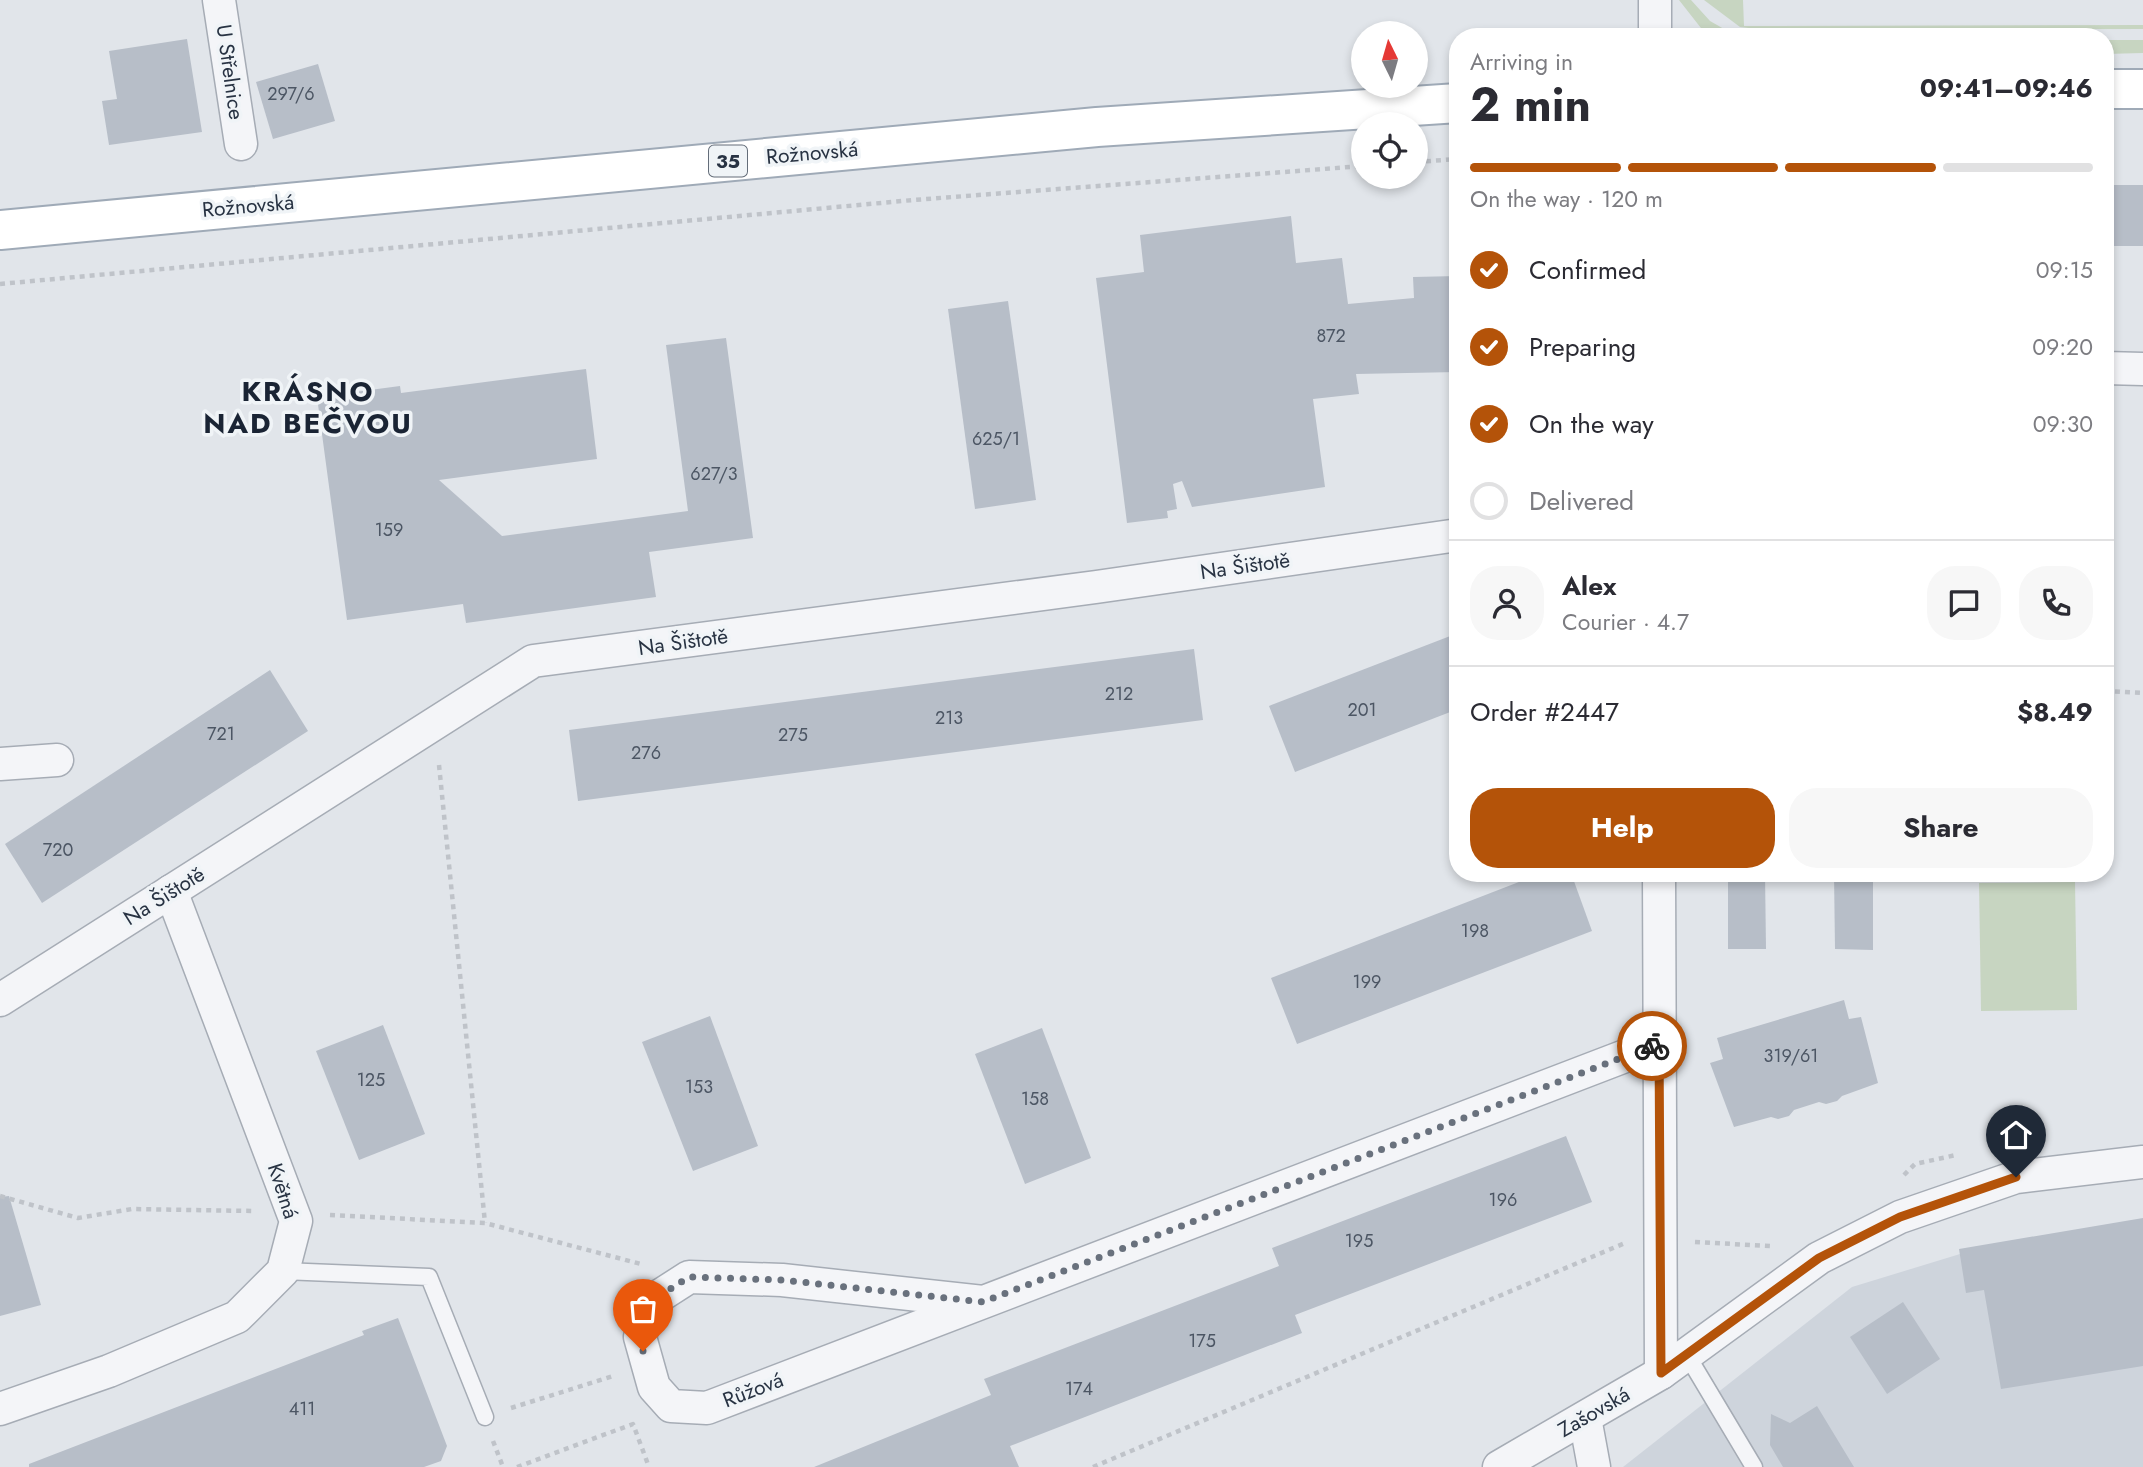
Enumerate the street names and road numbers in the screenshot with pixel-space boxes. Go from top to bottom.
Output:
street label: U Střelnice [208,22,252,122]
street label: Rožnovská [765,134,859,172]
road number: 35 [709,146,747,176]
street label: Rožnovská [201,187,295,225]
street label: Na Šištotě [1198,545,1292,587]
street label: Na Šištotě [636,621,730,663]
street label: Na Šištotě [118,859,210,933]
street label: Květná [260,1159,306,1223]
street label: Růžová [718,1365,788,1415]
street label: Zašovská [1553,1379,1635,1445]

